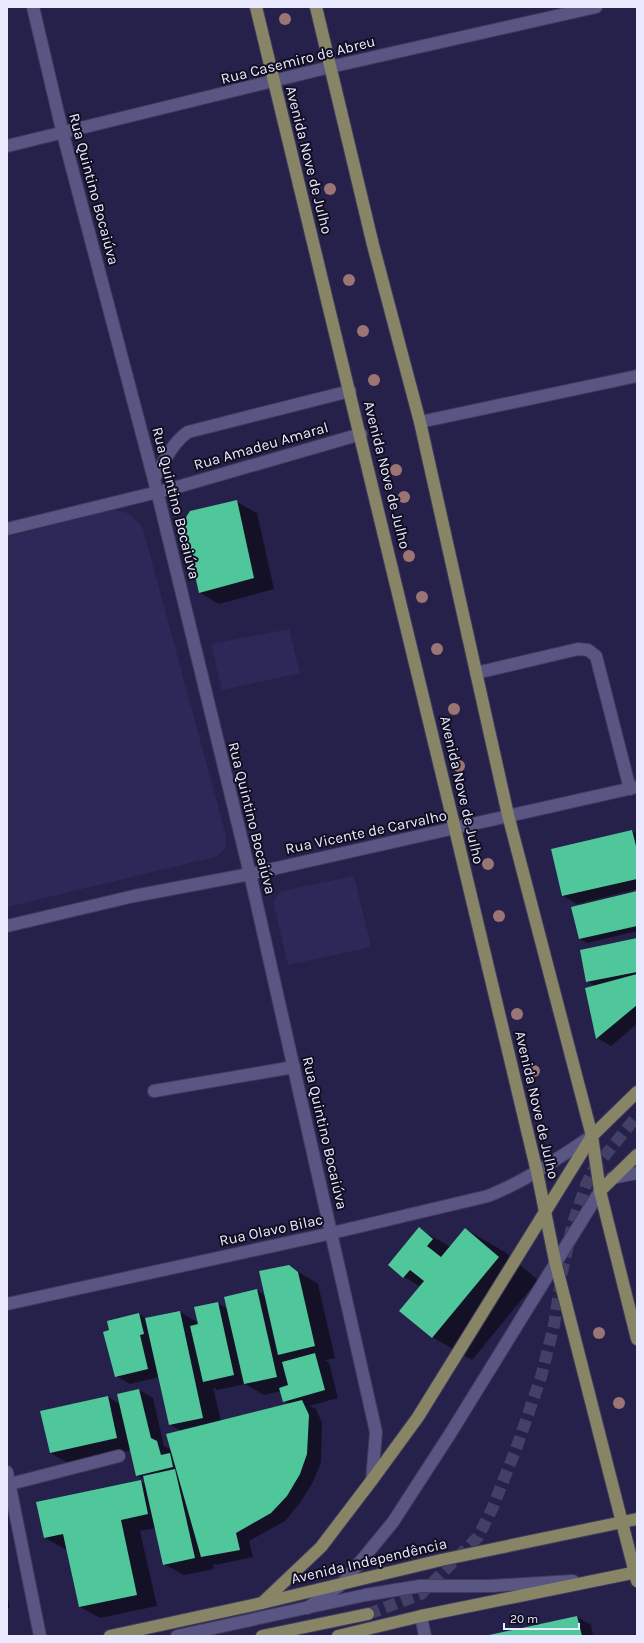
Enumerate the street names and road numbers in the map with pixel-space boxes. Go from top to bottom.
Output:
street label: Rua Casemiro de Abreu [219,32,377,88]
street label: Avenida Nove de Julho [282,84,336,236]
street label: Rua Quintino Bocaiúva [65,111,123,267]
street label: Avenida Nove de Julho [360,399,414,551]
street label: Rua Amadeu Amaral [192,418,330,474]
street label: Rua Quintino Bocaiúva [148,425,204,581]
street label: Avenida Nove de Julho [436,714,488,866]
street label: Rua Quintino Bocaiúva [224,740,280,896]
street label: Rua Vicente de Carvalho [284,806,448,858]
street label: Avenida Nove de Julho [511,1029,563,1181]
street label: Rua Quintino Bocaiúva [299,1055,351,1211]
street label: Rua Olavo Bilac [218,1210,324,1250]
street label: Avenida Independência [289,1534,449,1588]

